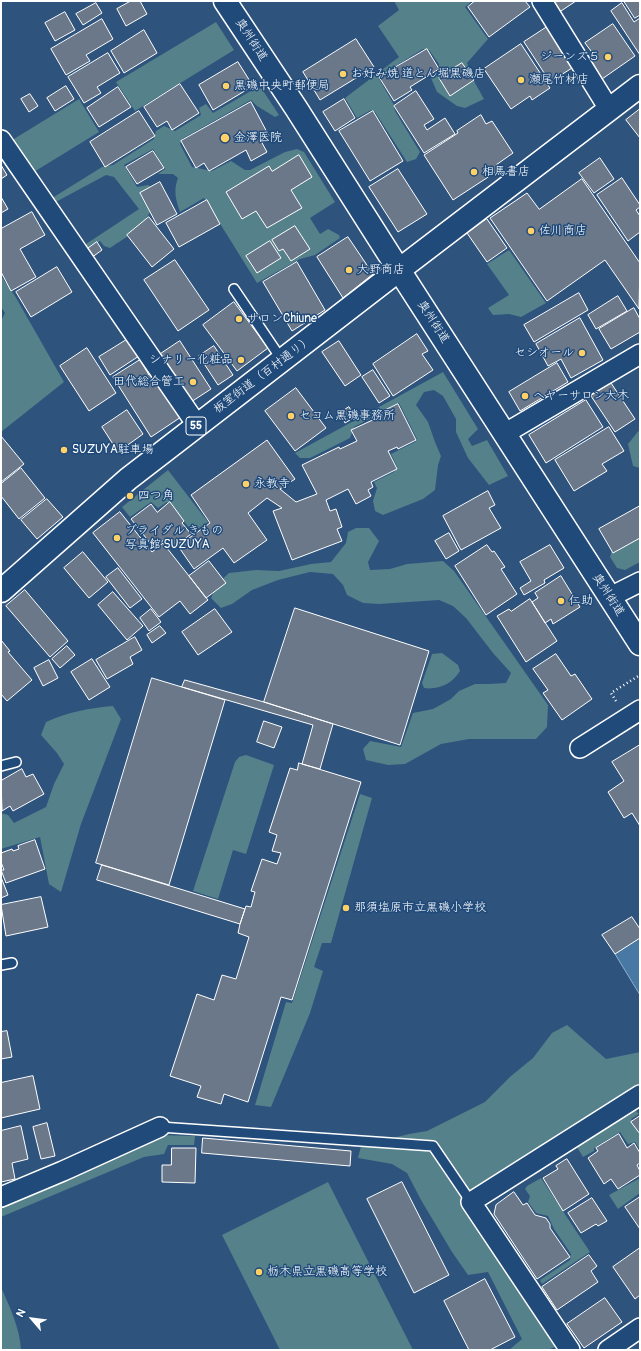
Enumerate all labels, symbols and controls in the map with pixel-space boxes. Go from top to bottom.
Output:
street label: 奥州街道 [232,16,270,64]
place label: ジーンズ５ [540,50,600,64]
marker: ジーンズ５ [603,52,613,62]
place label: お好み焼 道とん堀黒磯店 [351,67,486,81]
marker: お好み焼 道とん堀黒磯店 [338,69,348,79]
place label: 瀬尾竹材店 [529,73,589,87]
marker: 瀬尾竹材店 [516,75,526,85]
place label: 黒磯中央町郵便局 [234,79,330,93]
marker: 黒磯中央町郵便局 [221,81,231,91]
place label: 金澤医院 [234,131,282,145]
marker: 金澤医院 [219,132,231,144]
place label: 相馬書店 [482,165,530,179]
marker: 相馬書店 [469,167,479,177]
place label: 佐川商店 [539,224,587,238]
marker: 佐川商店 [526,226,536,236]
place label: 大野商店 [357,263,405,277]
marker: 大野商店 [344,265,354,275]
street label: 奥州街道 [414,298,452,346]
place label: サロンChiune [247,312,317,326]
marker: サロンChiune [234,314,244,324]
street label: 板室街道（百村通り） [211,333,315,417]
place label: セシオール [514,346,574,360]
marker: セシオール [577,348,587,358]
place label: シナリー化粧品 [149,353,233,367]
marker: シナリー化粧品 [236,355,246,365]
place label: 田代総合管工 [113,375,185,389]
marker: 田代総合管工 [188,377,198,387]
place label: ヘヤーサロン大木 [533,389,629,403]
marker: ヘヤーサロン大木 [520,391,530,401]
place label: セコム黒磯事務所 [299,409,395,423]
marker: セコム黒磯事務所 [286,411,296,421]
road number: 55 [186,417,206,435]
place label: SUZUYA駐車場 [72,443,154,457]
marker: SUZUYA駐車場 [59,445,69,455]
place label: 永教寺 [254,477,290,491]
marker: 永教寺 [241,479,251,489]
place label: 四つ角 [138,489,174,503]
marker: 四つ角 [125,491,135,501]
place label: ブライダル きもの 写真館 SUZUYA [125,524,224,552]
marker: ブライダル きもの 写真館 SUZUYA [112,533,122,543]
street label: 奥州街道 [589,571,627,619]
place label: 仁助 [569,594,593,608]
marker: 仁助 [556,596,566,606]
place label: 那須塩原市立黒磯小学校 [354,901,486,915]
marker: 那須塩原市立黒磯小学校 [341,903,351,913]
place label: 栃木県立黒磯高等学校 [267,1265,387,1279]
marker: 栃木県立黒磯高等学校 [254,1267,264,1277]
north arrow [12,1299,52,1339]
text: N [13,1307,28,1319]

